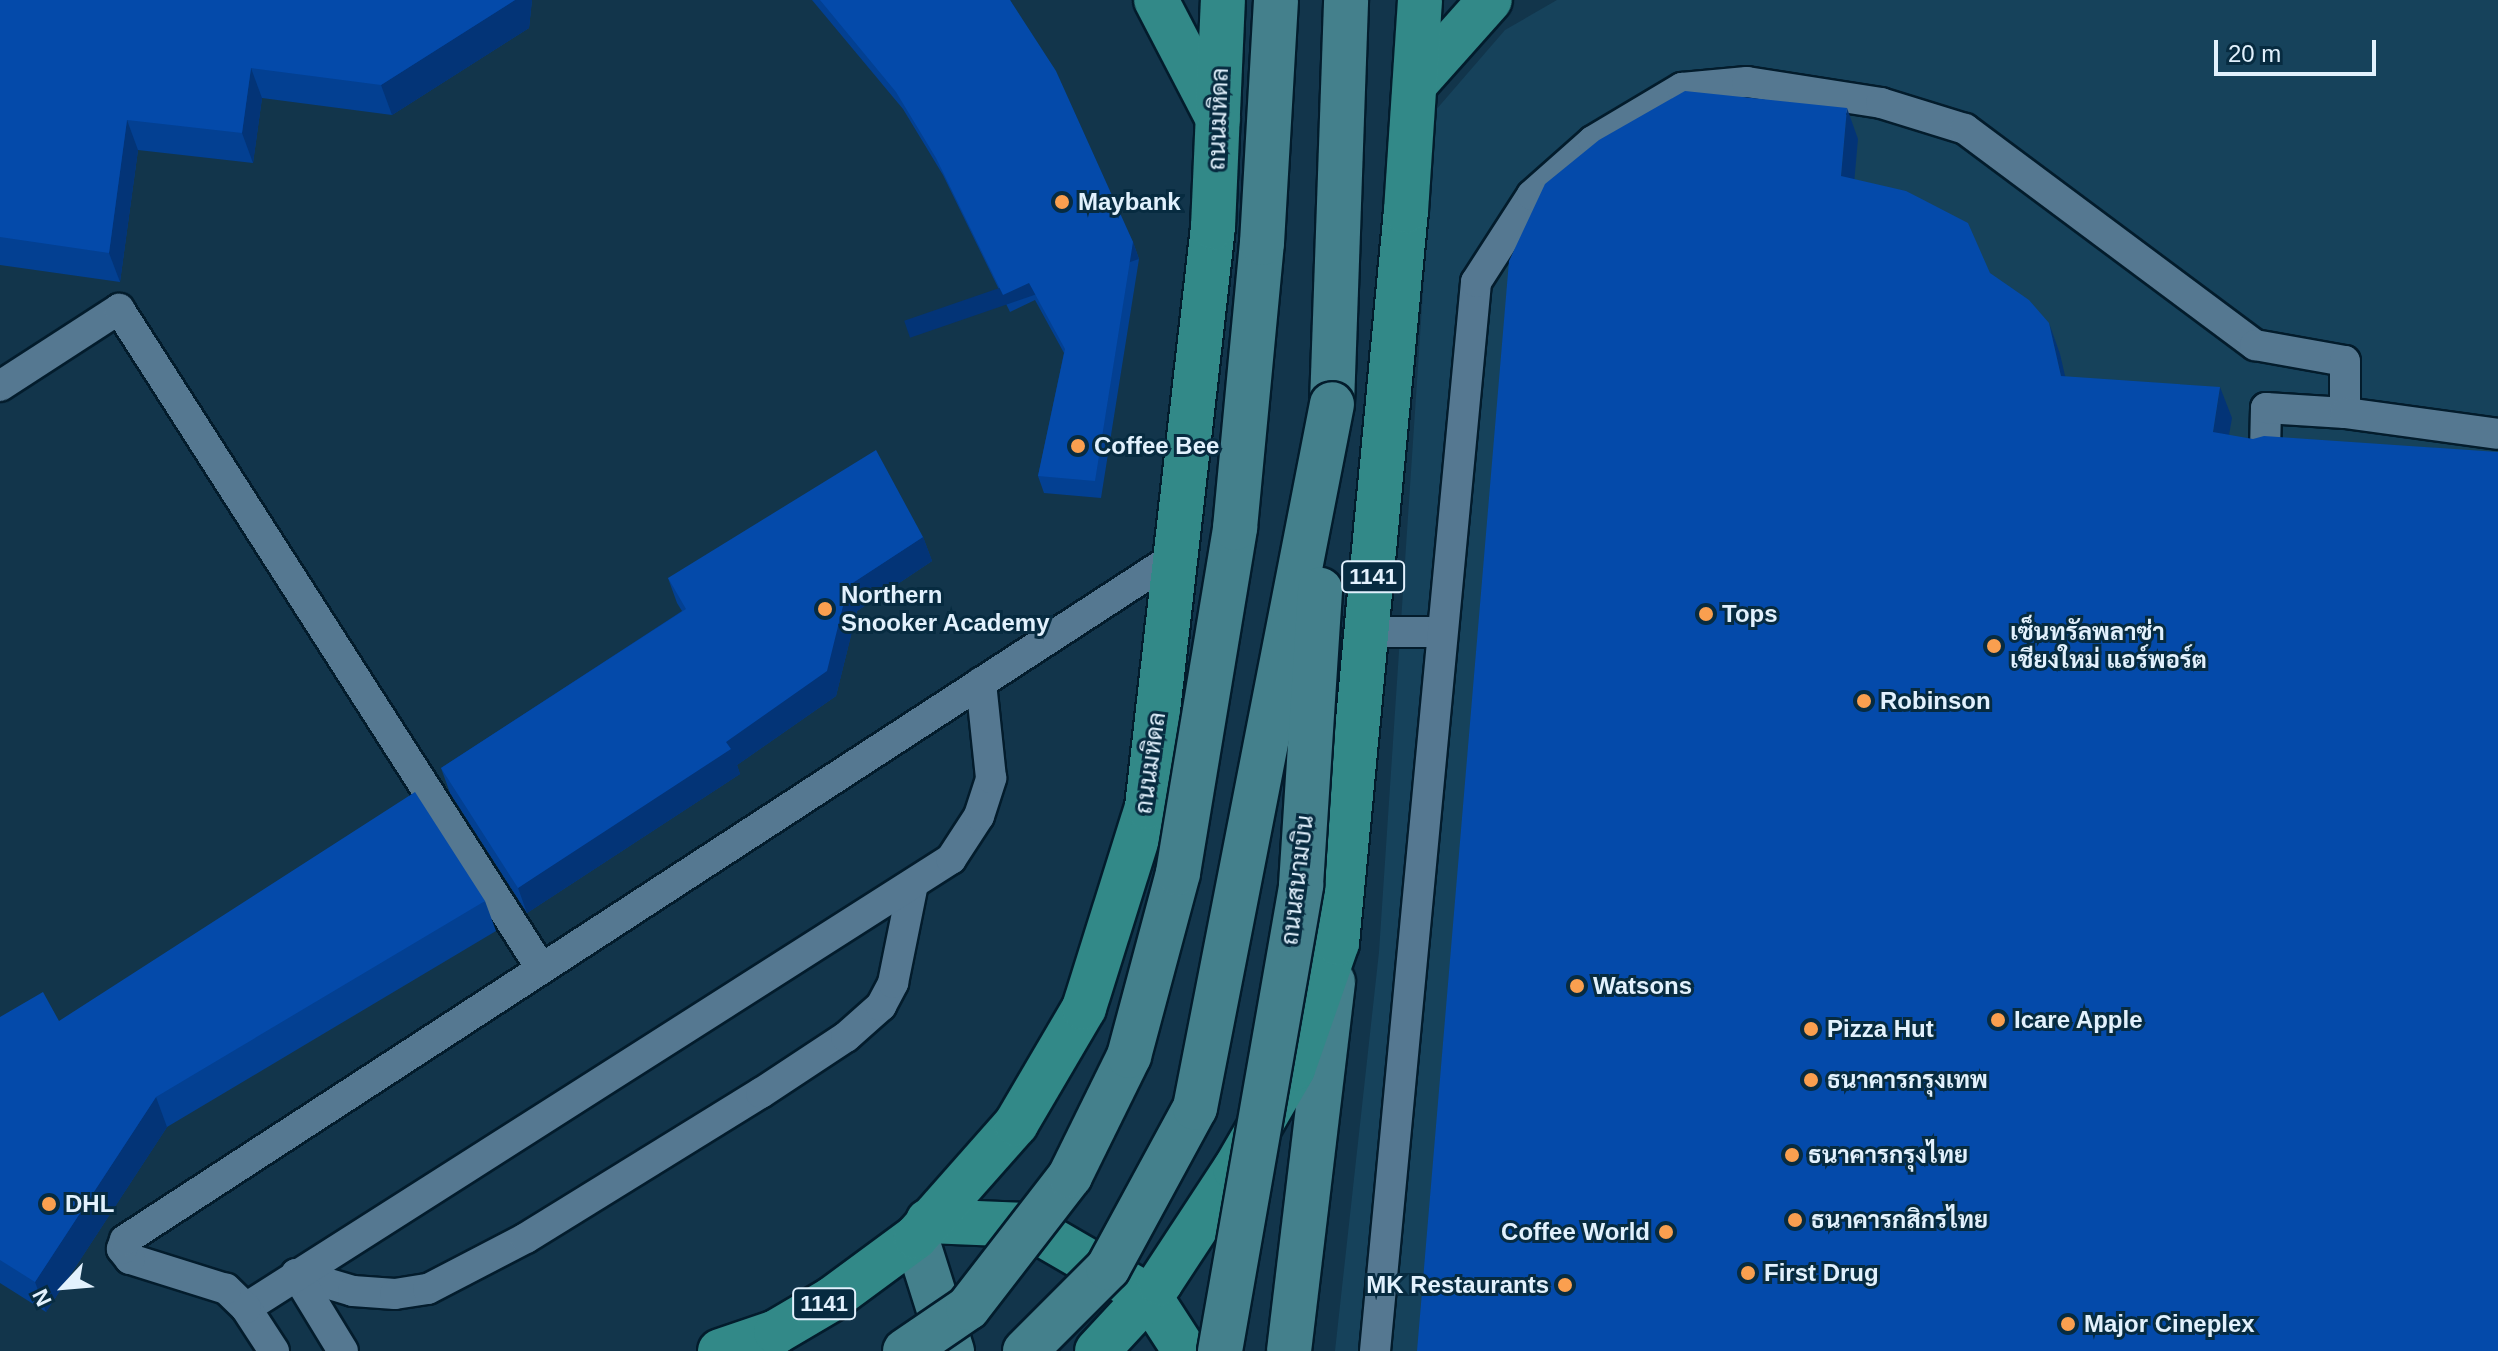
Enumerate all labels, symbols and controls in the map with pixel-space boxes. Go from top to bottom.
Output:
scale bar [2218,24,2380,74]
text: 20 m [2228,40,2281,67]
street label: ถนนมหิดล [1202,67,1234,171]
place label: Maybank [1078,188,1181,216]
marker: Maybank [1053,193,1071,211]
place label: Coffee Bee [1094,432,1219,460]
marker: Coffee Bee [1069,437,1087,455]
road number: 1141 [1341,559,1405,595]
place label: Northern Snooker Academy [841,581,1050,637]
marker: Northern Snooker Academy [816,600,834,618]
place label: Tops [1722,600,1778,628]
marker: Tops [1697,605,1715,623]
place label: เซ็นทรัลพลาซ่า เชียงใหม่ แอร์พอร์ต [2010,618,2207,674]
marker: เซ็นทรัลพลาซ่า เชียงใหม่ แอร์พอร์ต [1985,637,2003,655]
place label: Robinson [1880,687,1991,715]
marker: Robinson [1855,692,1873,710]
street label: ถนนมหิดล [1129,710,1171,816]
street label: ถนนสนามบิน [1275,813,1319,947]
place label: Watsons [1593,972,1692,1000]
marker: Watsons [1568,977,1586,995]
place label: Icare Apple [2014,1006,2143,1034]
marker: Icare Apple [1989,1011,2007,1029]
place label: Pizza Hut [1827,1015,1934,1043]
marker: Pizza Hut [1802,1020,1820,1038]
place label: ธนาคารกรุงเทพ [1827,1066,1988,1094]
marker: ธนาคารกรุงเทพ [1802,1071,1820,1089]
place label: ธนาคารกรุงไทย [1808,1141,1968,1169]
marker: ธนาคารกรุงไทย [1783,1146,1801,1164]
place label: DHL [65,1190,114,1218]
marker: DHL [40,1195,58,1213]
place label: ธนาคารกสิกรไทย [1811,1206,1988,1234]
marker: ธนาคารกสิกรไทย [1786,1211,1804,1229]
place label: Coffee World [1501,1218,1650,1246]
marker: Coffee World [1657,1223,1675,1241]
north arrow [24,1247,104,1327]
place label: First Drug [1764,1259,1879,1287]
marker: First Drug [1739,1264,1757,1282]
place label: MK Restaurants [1366,1271,1549,1299]
marker: MK Restaurants [1556,1276,1574,1294]
text: N [27,1285,57,1310]
road number: 1141 [792,1286,856,1322]
place label: Major Cineplex [2084,1310,2255,1338]
marker: Major Cineplex [2059,1315,2077,1333]

